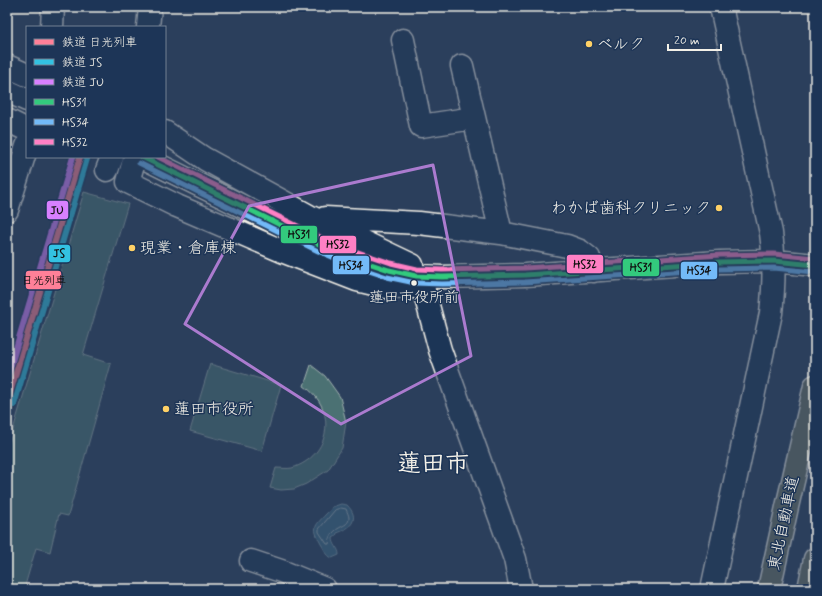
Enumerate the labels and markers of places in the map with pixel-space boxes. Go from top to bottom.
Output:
place label: ベルク [597,34,645,55]
marker: ベルク [584,39,594,49]
place label: わかば歯科クリニック [551,198,711,219]
marker: わかば歯科クリニック [714,203,724,213]
place label: 現業・倉庫棟 [140,238,236,259]
marker: 現業・倉庫棟 [127,243,137,253]
marker: 蓮田市役所前 [409,278,419,288]
place label: 蓮田市役所前 [369,288,459,308]
place label: 蓮田市役所 [174,399,254,420]
marker: 蓮田市役所 [161,404,171,414]

